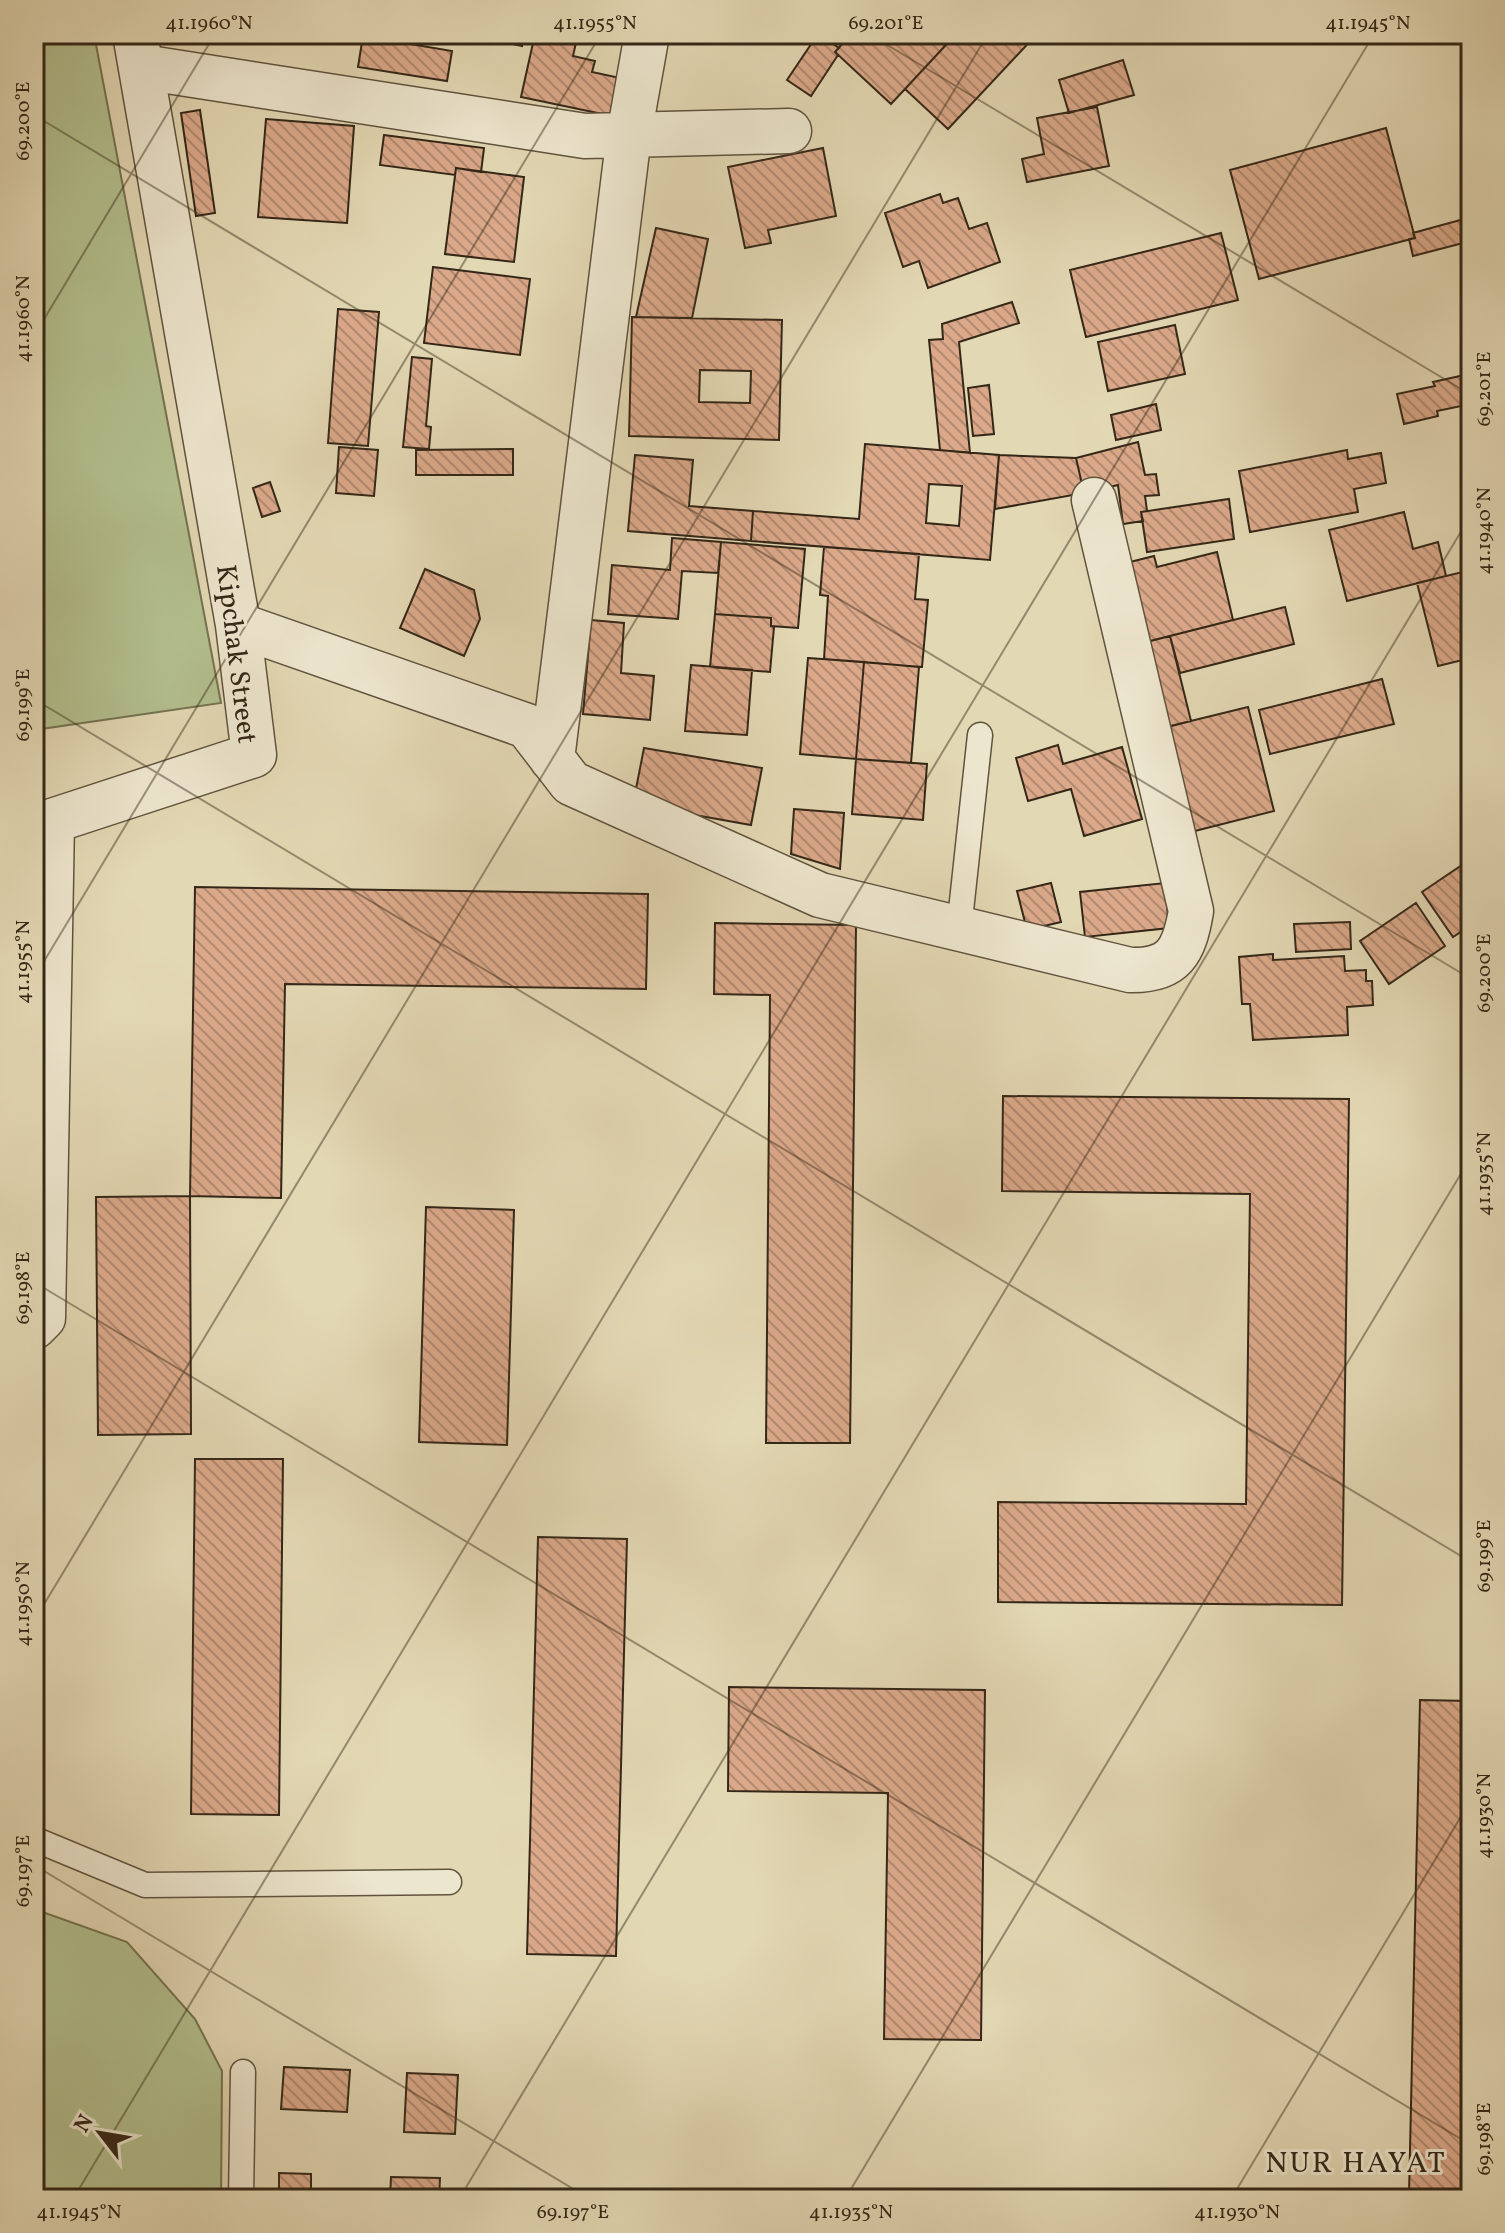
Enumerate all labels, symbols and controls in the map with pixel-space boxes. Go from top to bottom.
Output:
text: 41.1960°N [165,10,253,38]
text: 41.1955°N [553,10,637,38]
text: 69.201°E [848,10,924,38]
text: 41.1945°N [1325,10,1411,38]
text: 69.200°E [10,81,38,161]
text: 41.1960°N [10,275,38,363]
text: 69.201°E [1471,351,1499,427]
text: 41.1940°N [1471,487,1499,575]
street label: Kipchak Street [205,563,266,746]
text: 69.199°E [10,668,38,742]
text: 41.1955°N [10,920,38,1004]
text: 69.200°E [1471,933,1499,1013]
text: 41.1935°N [1471,1132,1499,1216]
text: 69.198°E [10,1251,38,1325]
text: 69.199°E [1471,1519,1499,1593]
text: 41.1950°N [10,1561,38,1647]
text: 41.1930°N [1471,1773,1499,1859]
text: 69.197°E [10,1835,38,1907]
north arrow [60,2093,140,2173]
text: 69.198°E [1471,2102,1499,2176]
text: N [68,2109,102,2139]
district label: NUR HAYAT [1265,2143,1447,2185]
text: 41.1945°N [36,2199,122,2227]
text: 69.197°E [537,2199,609,2227]
text: 41.1935°N [809,2199,893,2227]
text: 41.1930°N [1194,2199,1280,2227]

